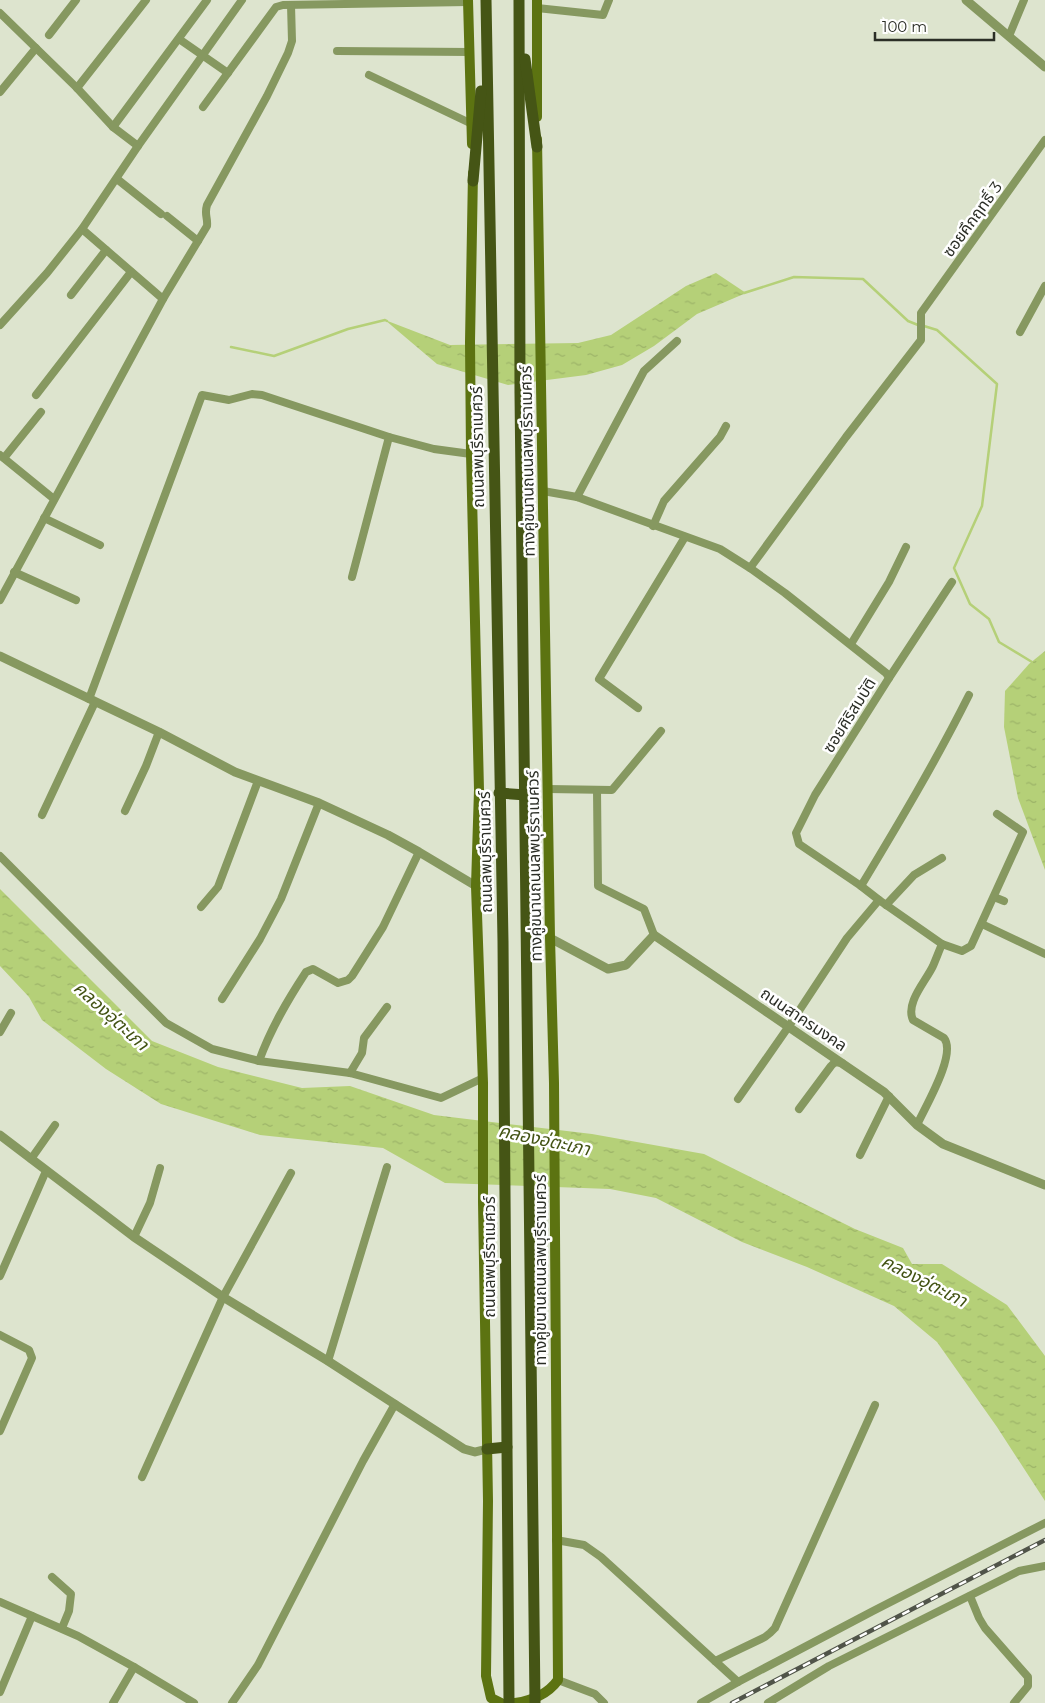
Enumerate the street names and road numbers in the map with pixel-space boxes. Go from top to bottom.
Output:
street label: ซอยคึกฤทธิ์ 3 [939,178,1006,261]
street label: ทางคู่ขนานถนนลพบุรีราเมศวร์ [516,365,539,557]
street label: ถนนลพบุรีราเมศวร์ [467,385,488,508]
street label: ซอยศิริสมบัติ [819,675,880,756]
street label: ทางคู่ขนานถนนลพบุรีราเมศวร์ [523,770,546,962]
street label: ถนนลพบุรีราเมศวร์ [475,790,496,913]
street label: ถนนสาครมงคล [757,984,850,1055]
street label: ทางคู่ขนานถนนลพบุรีราเมศวร์ [531,1174,550,1366]
street label: ถนนลพบุรีราเมศวร์ [480,1195,499,1318]

